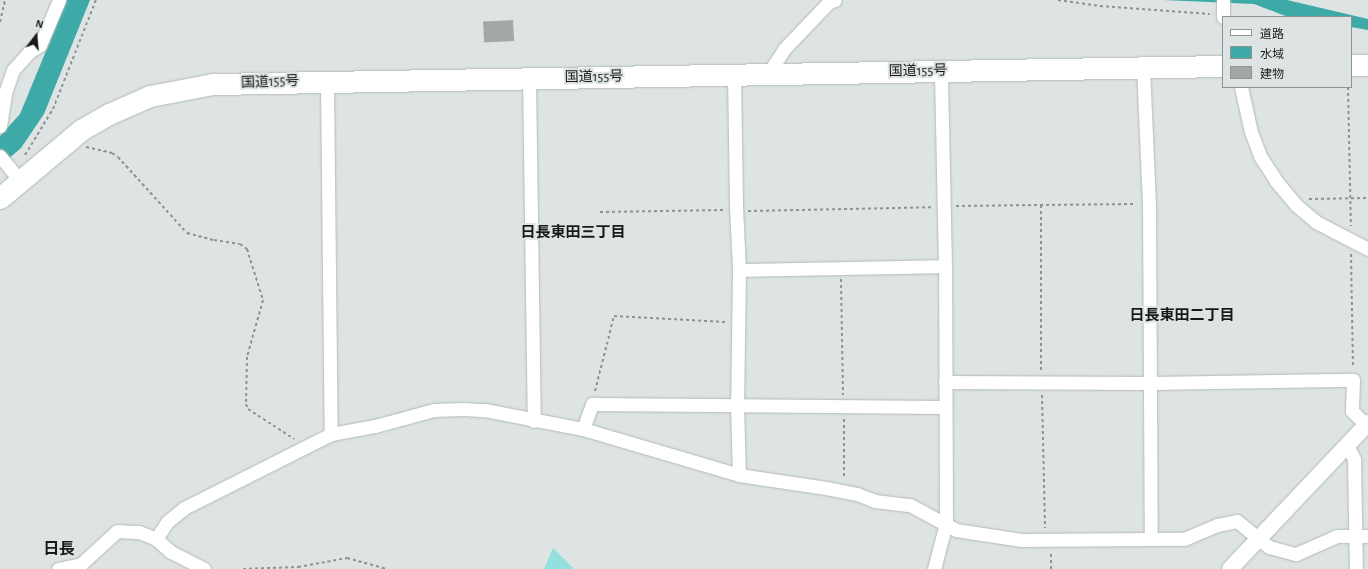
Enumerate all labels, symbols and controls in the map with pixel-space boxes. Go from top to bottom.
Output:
north arrow [16,16,56,56]
legend [1222,16,1352,88]
text: N [34,18,45,30]
text: 道路 [1260,28,1284,40]
text: 水域 [1260,48,1284,60]
street label: 国道155号 [889,62,947,80]
street label: 国道155号 [565,68,623,86]
text: 建物 [1260,68,1284,80]
street label: 国道155号 [240,73,300,91]
district label: 日長東田三丁目 [521,224,625,242]
district label: 日長東田二丁目 [1130,307,1234,325]
district label: 日長 [43,539,75,559]

